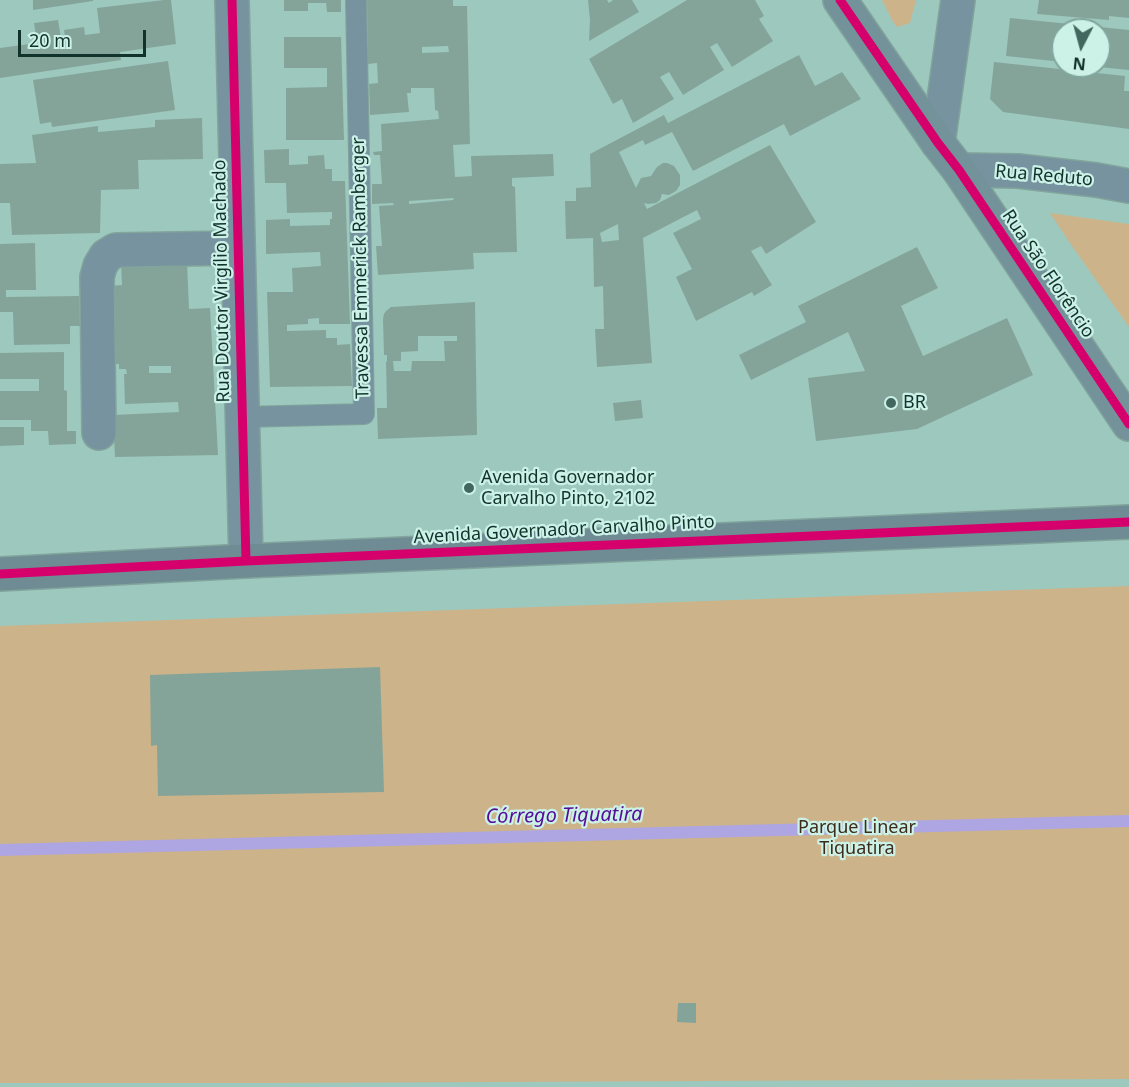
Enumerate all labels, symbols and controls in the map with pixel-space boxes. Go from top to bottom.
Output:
scale bar [21,18,148,56]
north arrow [1051,18,1111,78]
text: 20 m [29,28,71,52]
text: N [1072,52,1087,76]
street label: Travessa Emmerick Ramberger [348,137,374,399]
street label: Rua Doutor Virgílio Machado [209,159,235,403]
street label: Rua Reduto [994,161,1094,191]
street label: Rua São Florêncio [997,206,1099,342]
place label: BR [903,392,926,414]
marker: BR [884,396,898,410]
place label: Avenida Governador Carvalho Pinto, 2102 [481,467,655,510]
marker: Avenida Governador Carvalho Pinto, 2102 [462,481,476,495]
street label: Avenida Governador Carvalho Pinto [413,511,715,549]
water label: Córrego Tiquatira [485,803,643,829]
park label: Parque Linear Tiquatira [798,817,916,860]

